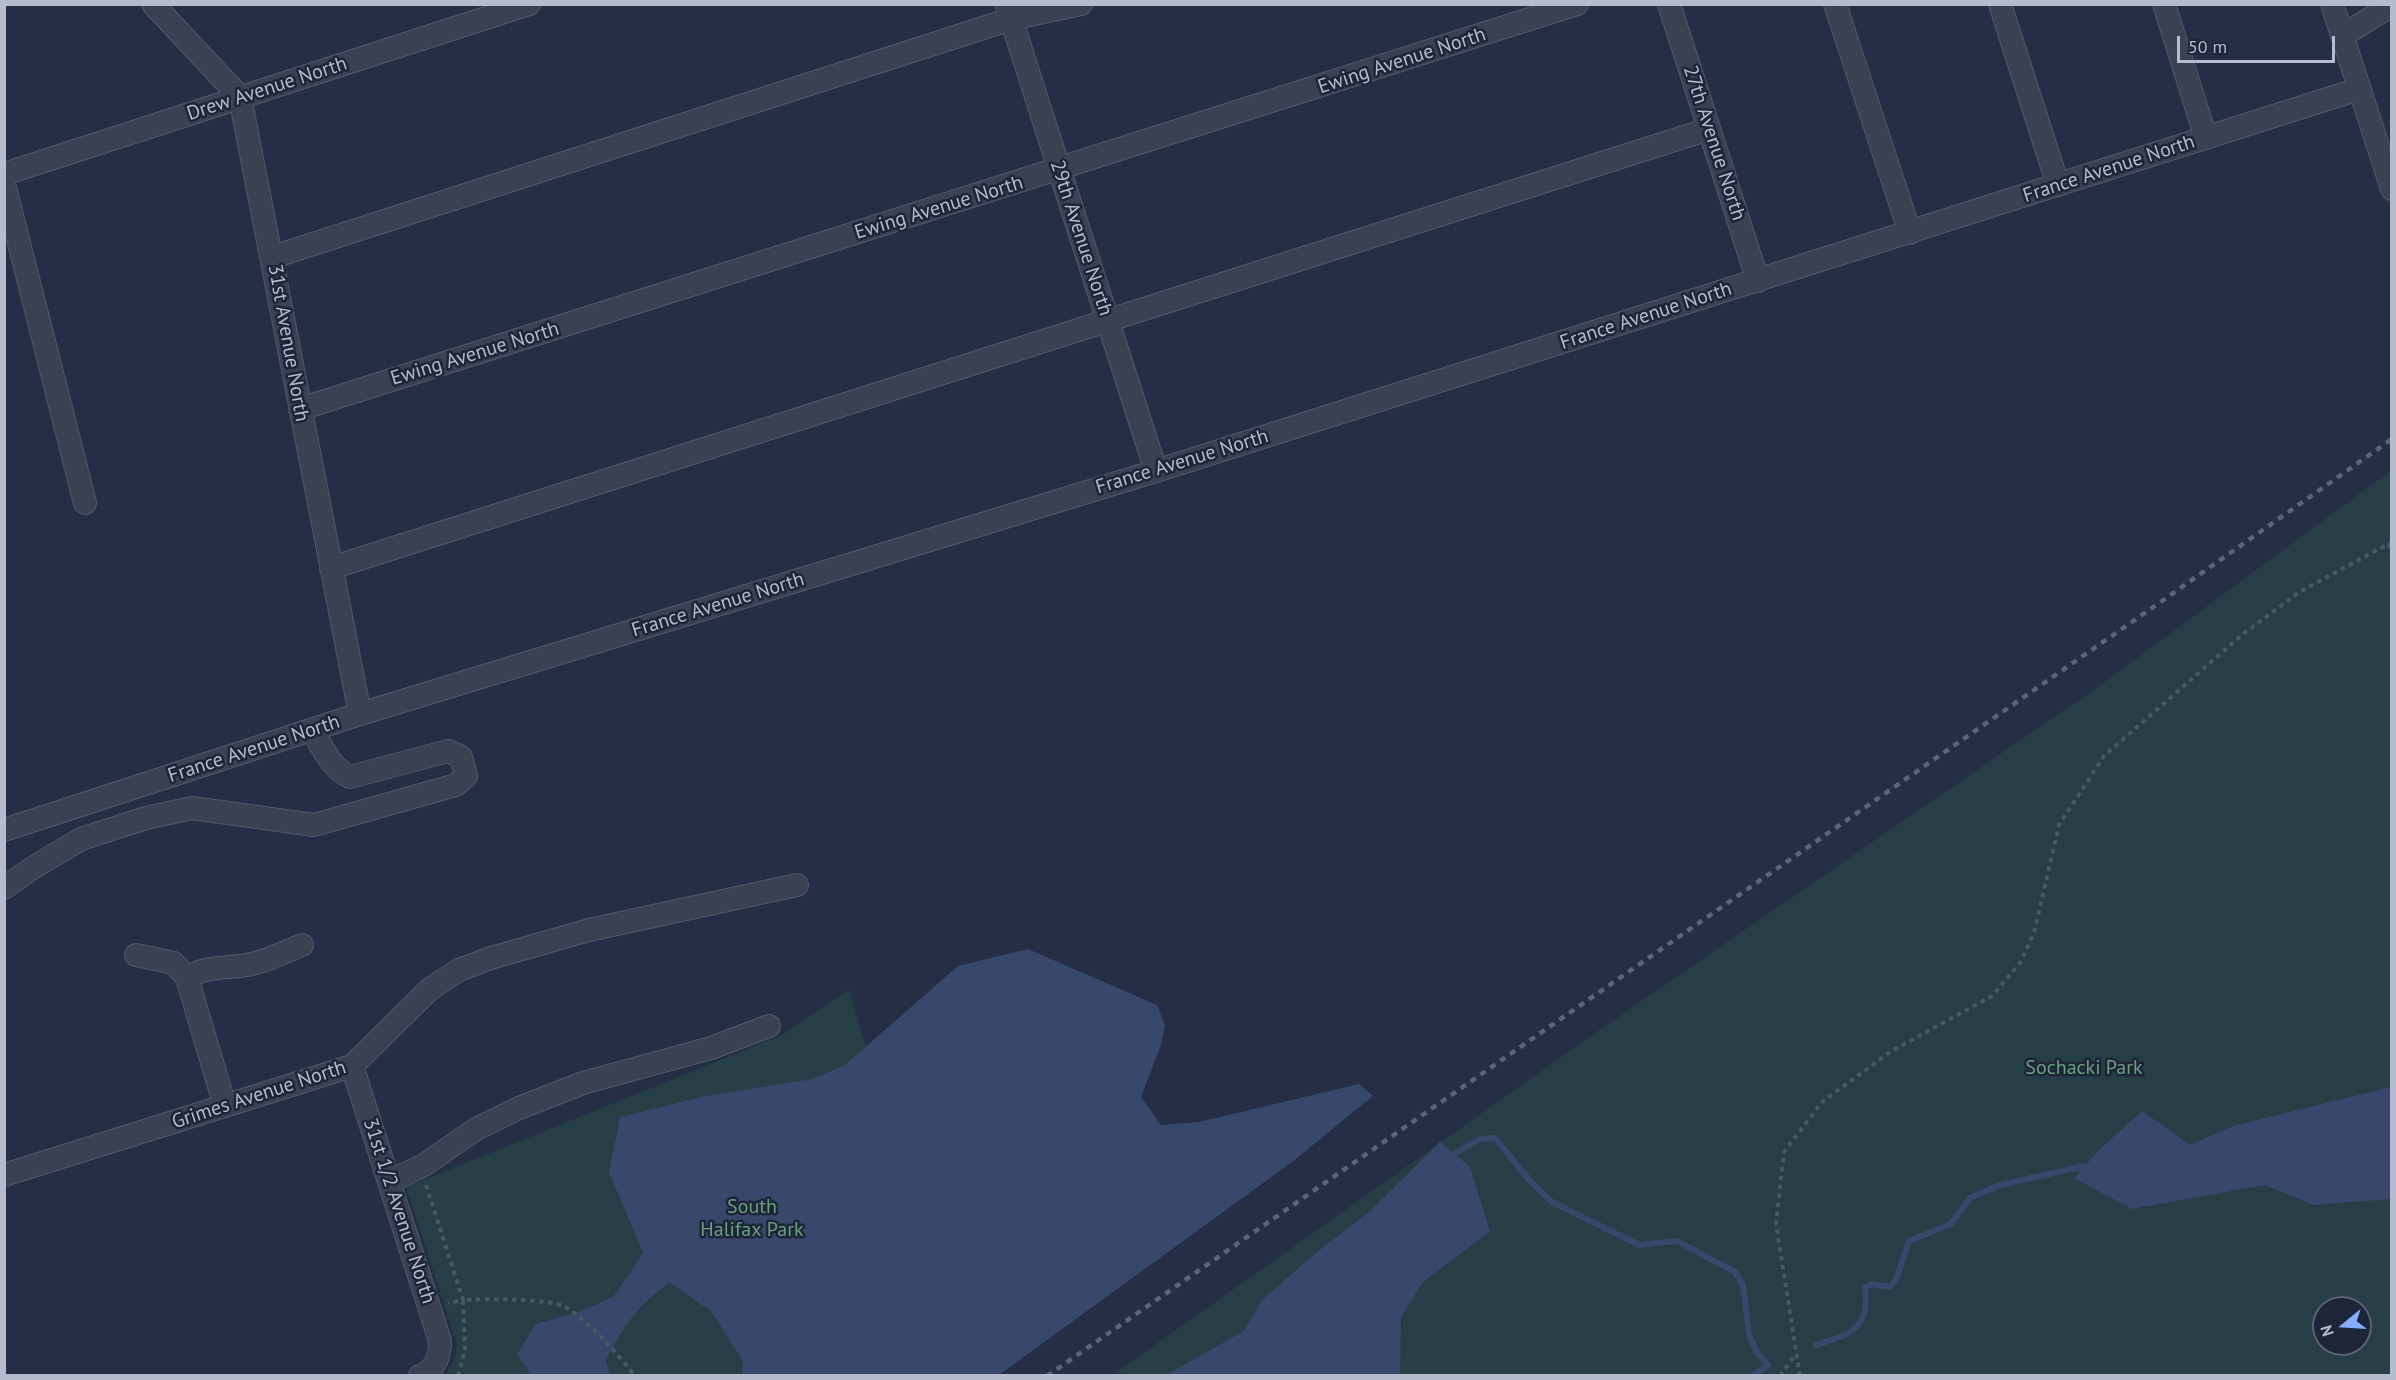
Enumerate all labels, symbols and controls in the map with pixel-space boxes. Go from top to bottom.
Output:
street label: Ewing Avenue North [1315,23,1489,99]
scale bar [2180,24,2338,62]
text: 50 m [2188,35,2227,58]
street label: Drew Avenue North [184,52,350,126]
street label: 27th Avenue North [1678,63,1750,223]
street label: France Avenue North [2020,130,2198,208]
street label: 29th Avenue North [1045,157,1117,319]
street label: Ewing Avenue North [852,171,1026,245]
street label: 31st Avenue North [262,262,314,424]
street label: France Avenue North [1557,277,1735,355]
street label: Ewing Avenue North [388,317,562,391]
street label: France Avenue North [1093,424,1271,500]
street label: France Avenue North [629,567,807,643]
street label: France Avenue North [165,710,343,788]
street label: Grimes Avenue North [169,1056,349,1134]
park label: Sochacki Park [2025,1056,2143,1080]
street label: 31st 1/2 Avenue North [358,1115,440,1307]
park label: South Halifax Park [700,1195,804,1242]
north arrow [2312,1296,2372,1356]
text: N [2316,1323,2338,1339]

